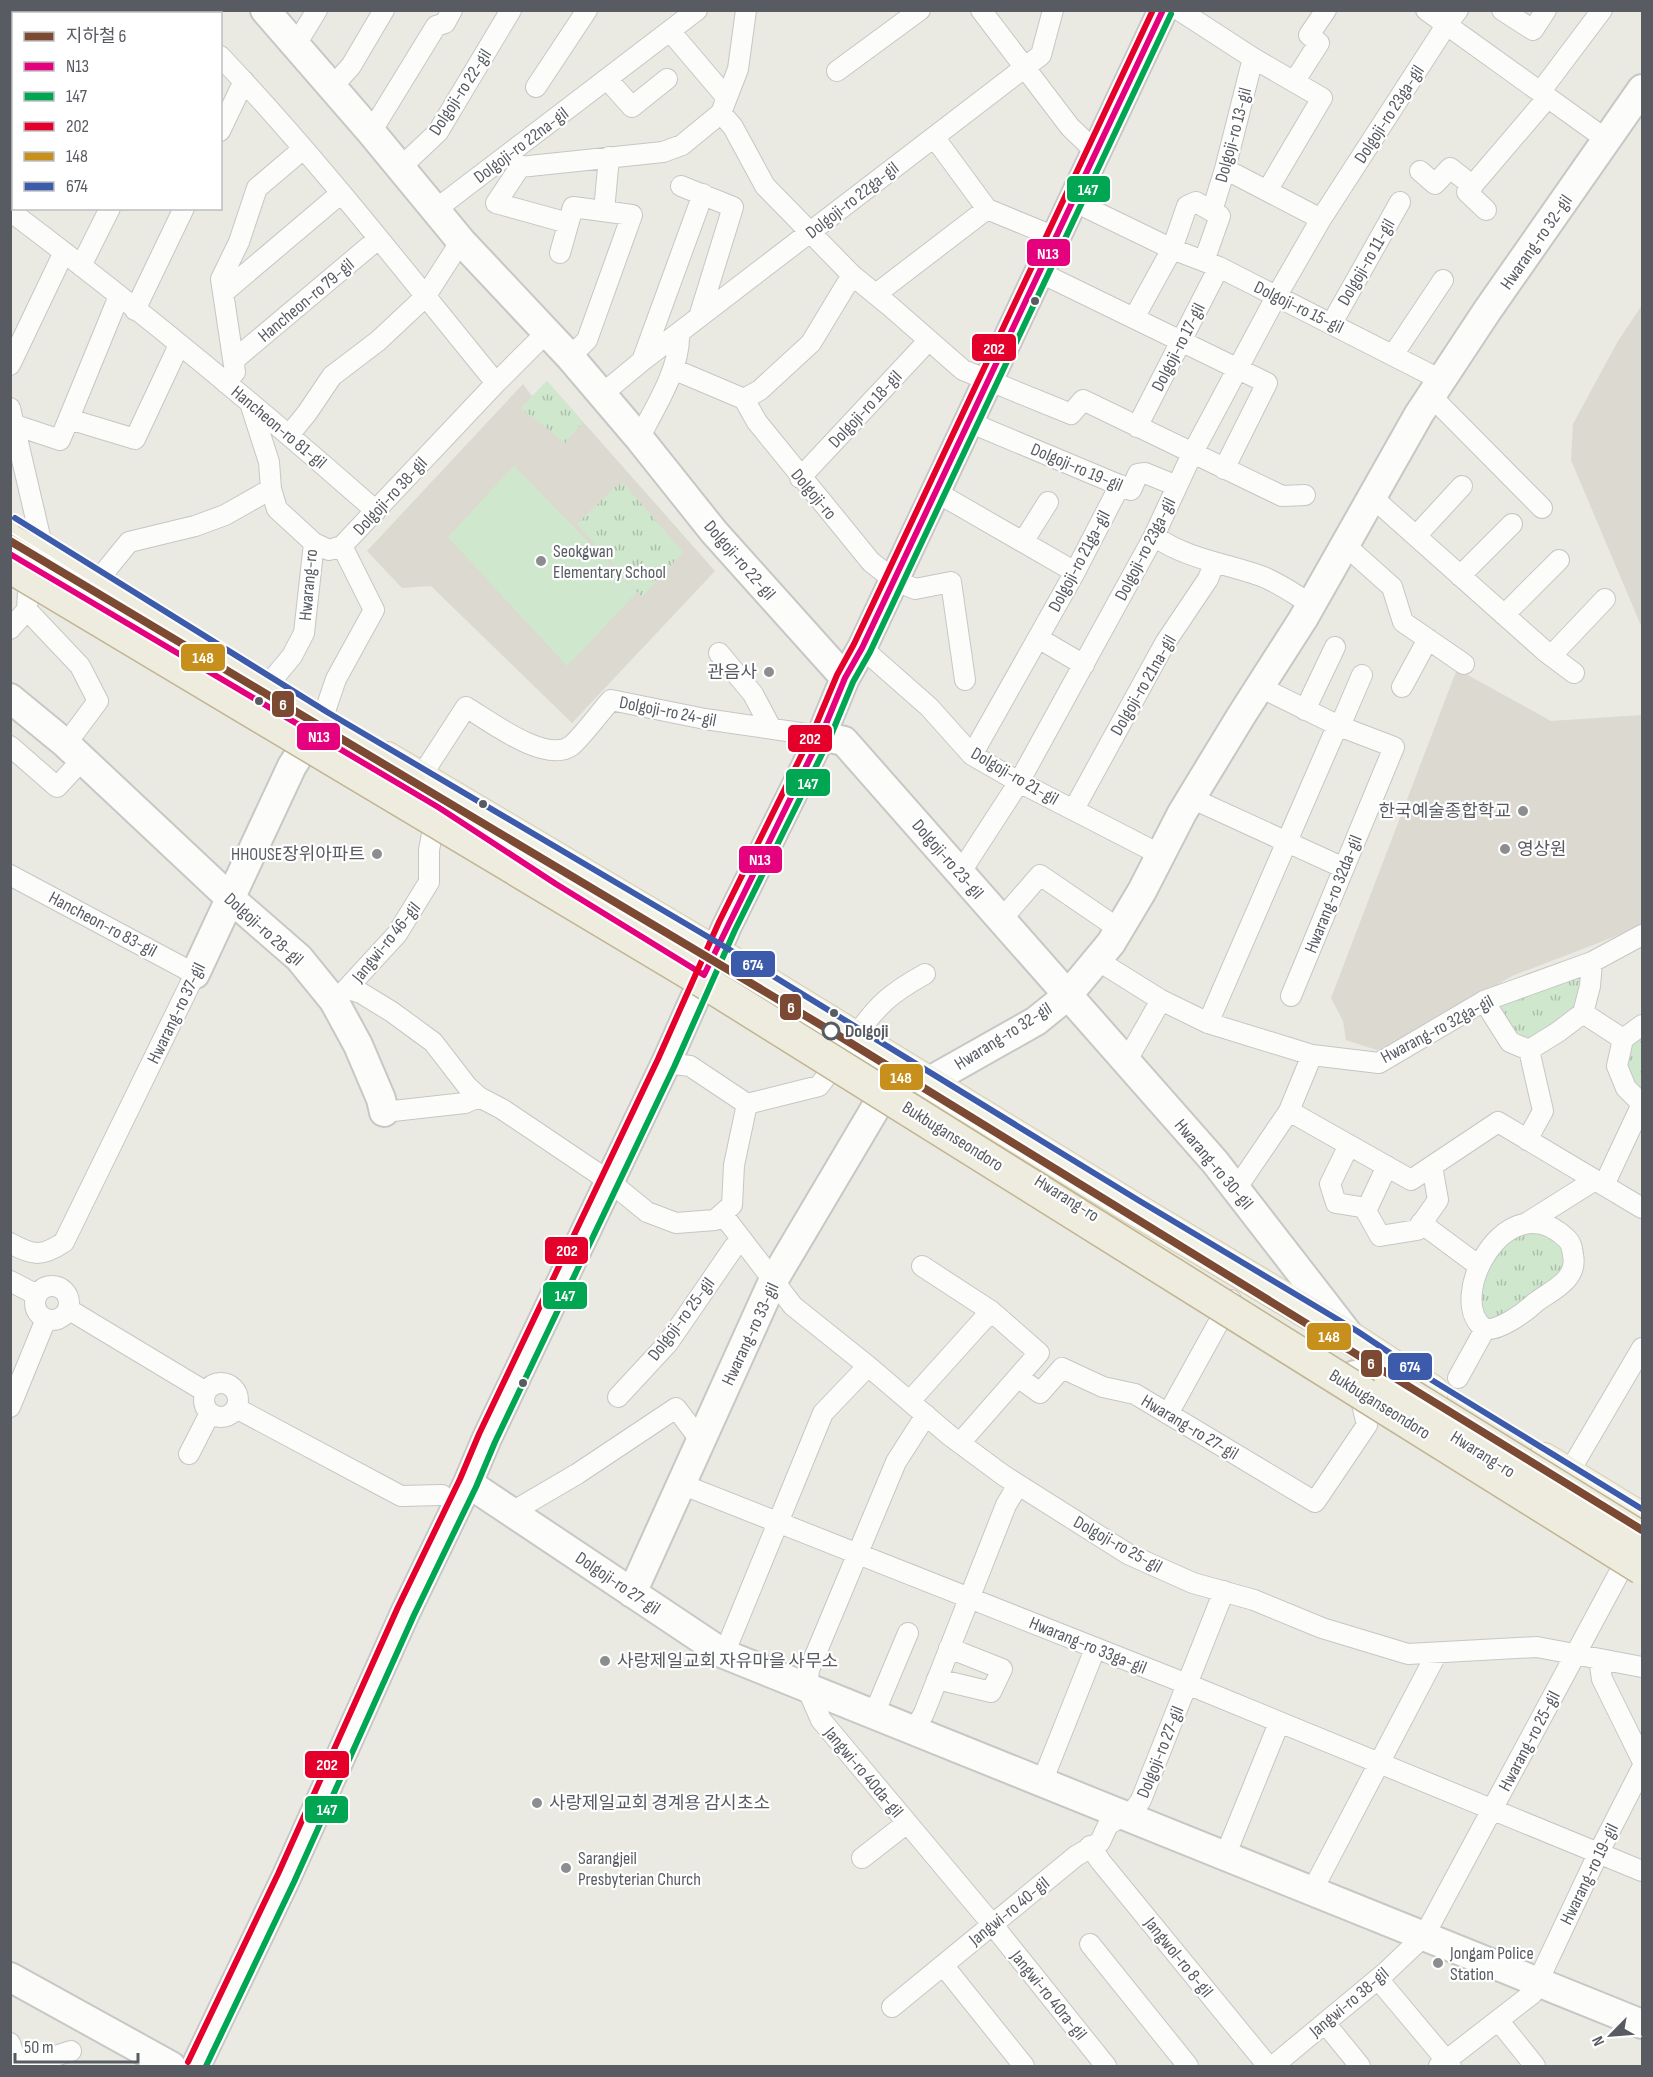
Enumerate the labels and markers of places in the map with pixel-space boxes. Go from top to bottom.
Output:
unlabelled marker [1029,295,1041,307]
place label: Seokgwan Elementary School [553,541,666,583]
marker: Seokgwan Elementary School [534,554,548,568]
place label: 관음사 [707,662,757,683]
marker: 관음사 [762,665,776,679]
unlabelled marker [253,695,265,707]
unlabelled marker [477,798,489,810]
place label: 한국예술종합학교 [1379,801,1511,822]
marker: 한국예술종합학교 [1516,804,1530,818]
place label: 영상원 [1517,839,1567,860]
marker: 영상원 [1498,842,1512,856]
place label: HHOUSE장위아파트 [231,844,365,865]
marker: HHOUSE장위아파트 [370,847,384,861]
unlabelled marker [828,1007,840,1019]
place label: Dolgoji [845,1021,888,1042]
marker: Dolgoji [822,1022,840,1040]
unlabelled marker [517,1377,529,1389]
place label: 사랑제일교회 자유마을 사무소 [617,1651,838,1672]
marker: 사랑제일교회 자유마을 사무소 [598,1654,612,1668]
place label: 사랑제일교회 경계용 감시초소 [549,1793,770,1814]
marker: 사랑제일교회 경계용 감시초소 [530,1796,544,1810]
place label: Sarangjeil Presbyterian Church [578,1848,701,1890]
marker: Sarangjeil Presbyterian Church [559,1861,573,1875]
place label: Jongam Police Station [1449,1943,1534,1985]
marker: Jongam Police Station [1431,1956,1445,1970]

